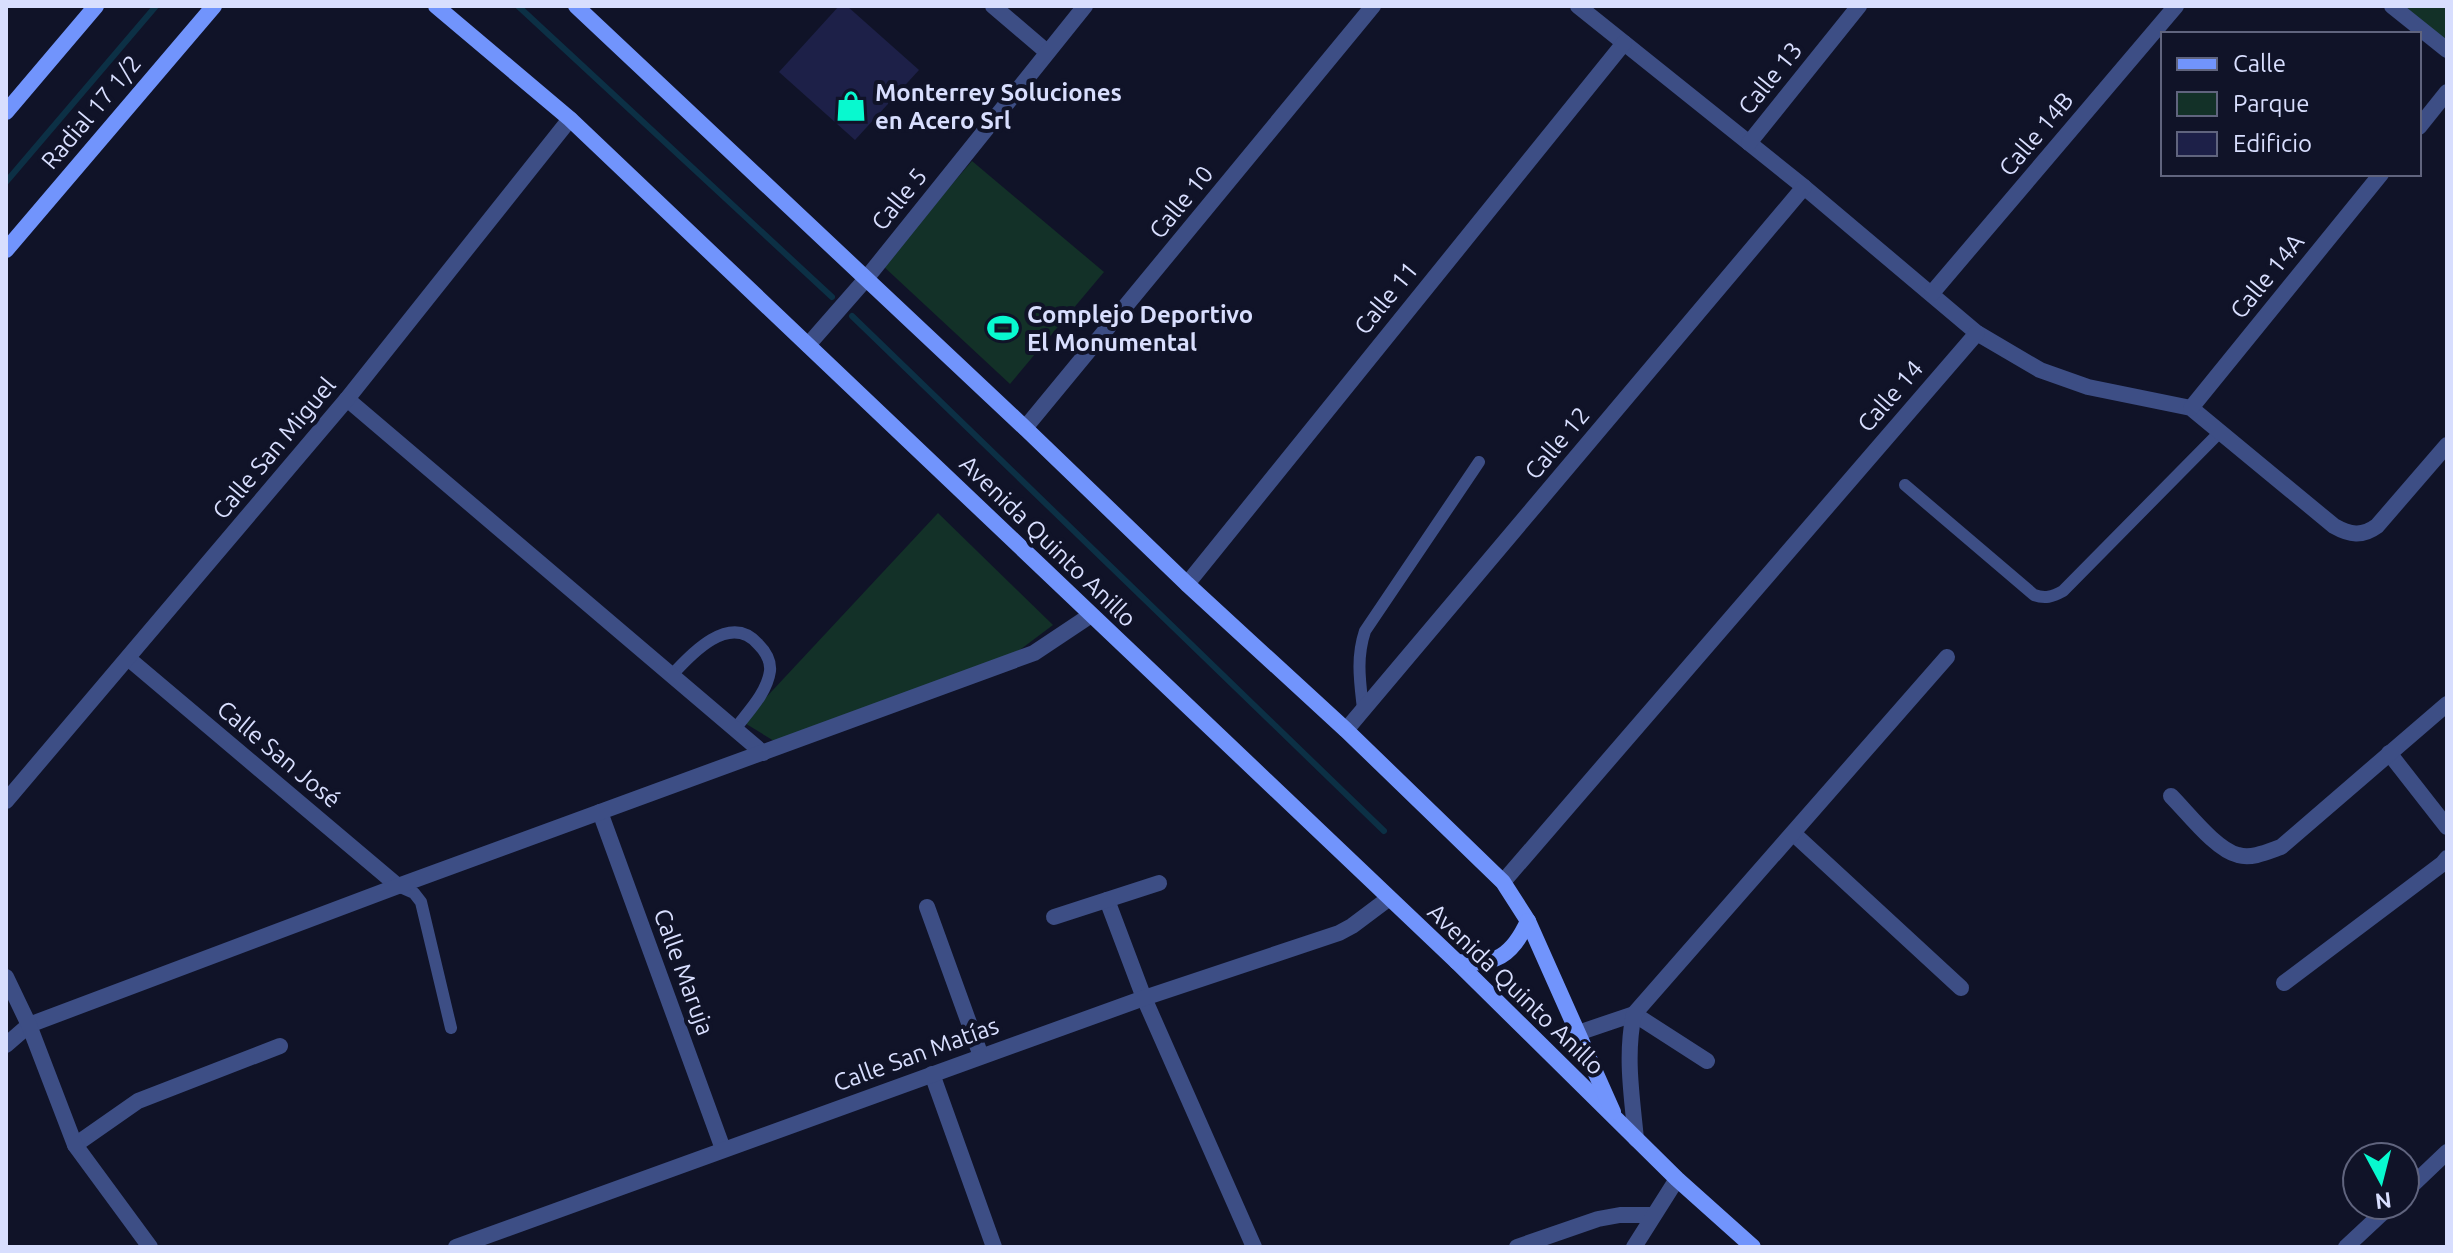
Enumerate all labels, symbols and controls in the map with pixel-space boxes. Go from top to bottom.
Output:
legend [2161,32,2421,176]
street label: Calle 13 [1733,36,1807,120]
street label: Radial 17 1/2 [36,50,146,174]
text: Calle [2233,50,2286,77]
place label: Monterrey Soluciones en Acero Srl [875,79,1122,134]
street label: Calle 14B [1993,87,2079,181]
shop icon: Monterrey Soluciones en Acero Srl [834,89,868,123]
text: Parque [2233,90,2310,117]
text: Edificio [2233,130,2312,157]
street label: Calle 10 [1144,160,1218,244]
street label: Calle 5 [866,163,932,235]
street label: Calle 14A [2225,228,2310,324]
street label: Calle 11 [1349,256,1423,340]
place label: Complejo Deportivo El Monumental [1027,301,1253,356]
sports icon: Complejo Deportivo El Monumental [986,311,1020,345]
street label: Calle 14 [1852,355,1928,437]
street label: Calle San Miguel [207,372,341,524]
street label: Calle 12 [1519,402,1595,484]
street label: Avenida Quinto Anillo [954,450,1142,632]
street label: Calle San José [212,695,346,813]
street label: Avenida Quinto Anillo [1422,898,1610,1080]
street label: Calle Maruja [649,905,719,1039]
street label: Calle San Matías [830,1012,1002,1096]
north arrow [2341,1141,2421,1221]
text: N [2374,1188,2393,1215]

